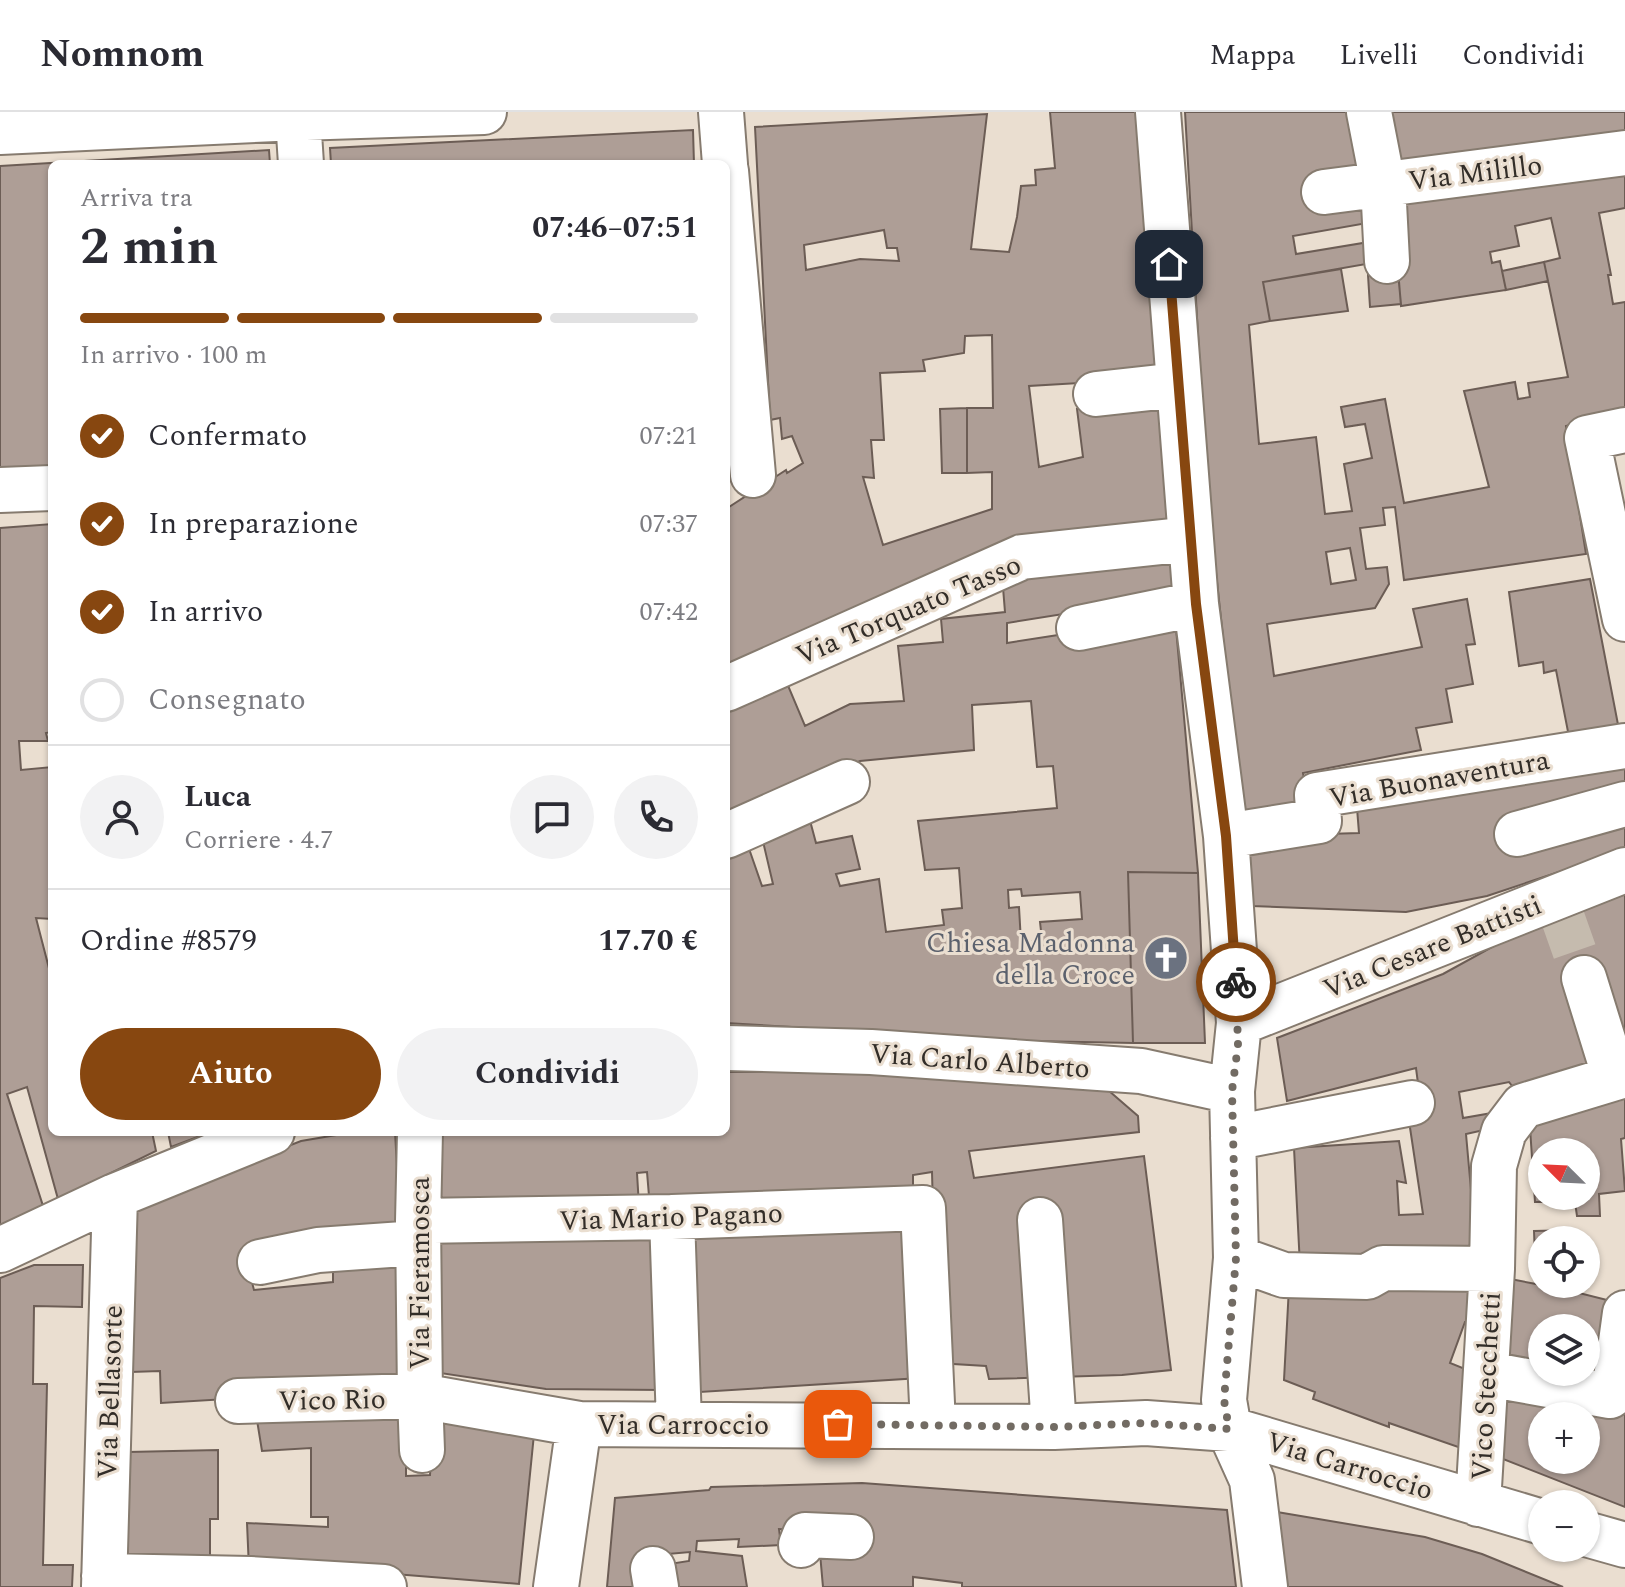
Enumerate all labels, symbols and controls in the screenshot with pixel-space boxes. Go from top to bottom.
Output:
text: Nomnom [40,26,204,84]
text: Mappa [1209,34,1296,77]
text: Livelli [1340,34,1418,77]
text: Condividi [1462,34,1585,77]
street label: Via Milillo [1406,144,1544,203]
text: Arriva tra [80,178,193,218]
text: 07:46–07:51 [532,205,698,251]
text: 2 min [80,208,218,287]
pin [1135,230,1203,298]
icon: home [1147,242,1191,286]
text: In arrivo · 100 m [80,335,267,375]
text: Confermato [148,413,307,459]
icon: check [80,414,124,458]
text: 07:21 [639,416,698,456]
text: In preparazione [148,501,359,547]
icon: check [80,502,124,546]
text: 07:37 [639,504,698,544]
street label: Via Torquato Tasso [789,543,1028,677]
text: In arrivo [148,589,263,635]
icon: check [80,590,124,634]
text: 07:42 [639,592,698,632]
text: Consegnato [148,677,306,723]
street label: Via Buonaventura [1326,739,1553,820]
text: Luca [184,774,251,820]
button: person [80,775,164,859]
button: chat [510,775,594,859]
button: phone [614,775,698,859]
text: Corriere · 4.7 [184,820,333,860]
street label: Via Cesare Battisti [1317,884,1549,1011]
text: Ordine #8579 [80,918,257,964]
text: 17.70 € [598,918,698,964]
place label: Chiesa Madonna della Croce [926,922,1135,997]
church icon: Chiesa Madonna della Croce [1142,934,1190,982]
courier [1196,942,1276,1022]
icon: bike [1214,960,1258,1004]
button: Aiuto [80,1028,381,1120]
button: Condividi [397,1028,698,1120]
street label: Via Carlo Alberto [869,1032,1091,1091]
north arrow [1528,1138,1600,1210]
map controls [1528,1138,1600,1562]
street label: Via Fieramosca [399,1176,442,1369]
street label: Via Mario Pagano [559,1192,784,1243]
button: locate [1528,1226,1600,1298]
street label: Vico Stecchetti [1460,1291,1513,1482]
street label: Via Bellasorte [86,1304,135,1480]
button: layers [1528,1314,1600,1386]
street label: Vico Rio [278,1378,386,1423]
pin [804,1390,872,1458]
icon: bag [816,1402,860,1446]
button: + [1528,1402,1600,1474]
street label: Via Carroccio [597,1404,769,1447]
street label: Via Carroccio [1261,1421,1438,1512]
button: − [1528,1490,1600,1562]

